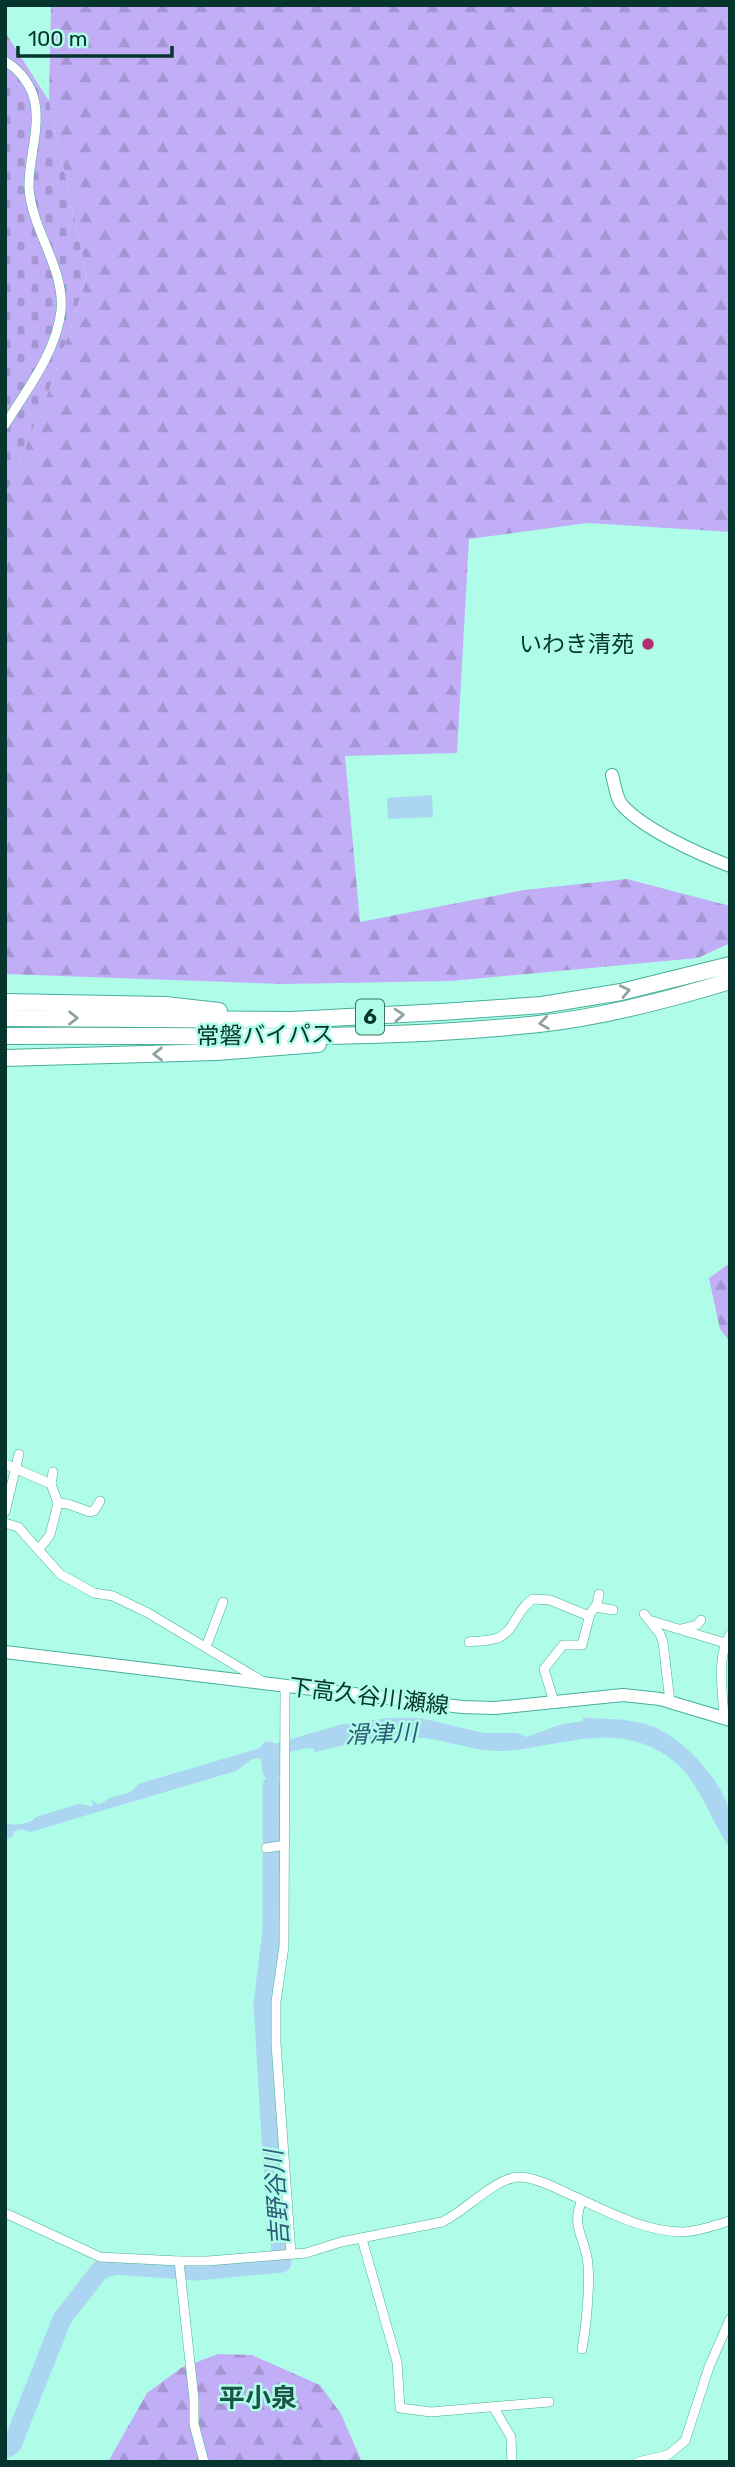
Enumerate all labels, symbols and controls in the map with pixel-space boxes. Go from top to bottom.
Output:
scale bar [18,14,172,58]
text: 100 m [28,26,87,51]
place label: いわき清苑 [519,630,634,658]
marker: いわき清苑 [640,636,656,652]
one-way arrow [619,984,631,999]
road number: 6 [356,1000,384,1034]
one-way arrow [394,1008,405,1023]
one-way arrow [68,1011,79,1026]
one-way arrow [538,1015,550,1030]
street label: 常磐バイパス [196,1020,334,1050]
one-way arrow [152,1046,163,1061]
street label: 下高久谷川瀬線 [287,1672,451,1720]
water label: 滑津川 [345,1719,420,1749]
water label: 吉野谷川 [259,2146,294,2247]
district label: 平小泉 [219,2383,297,2414]

